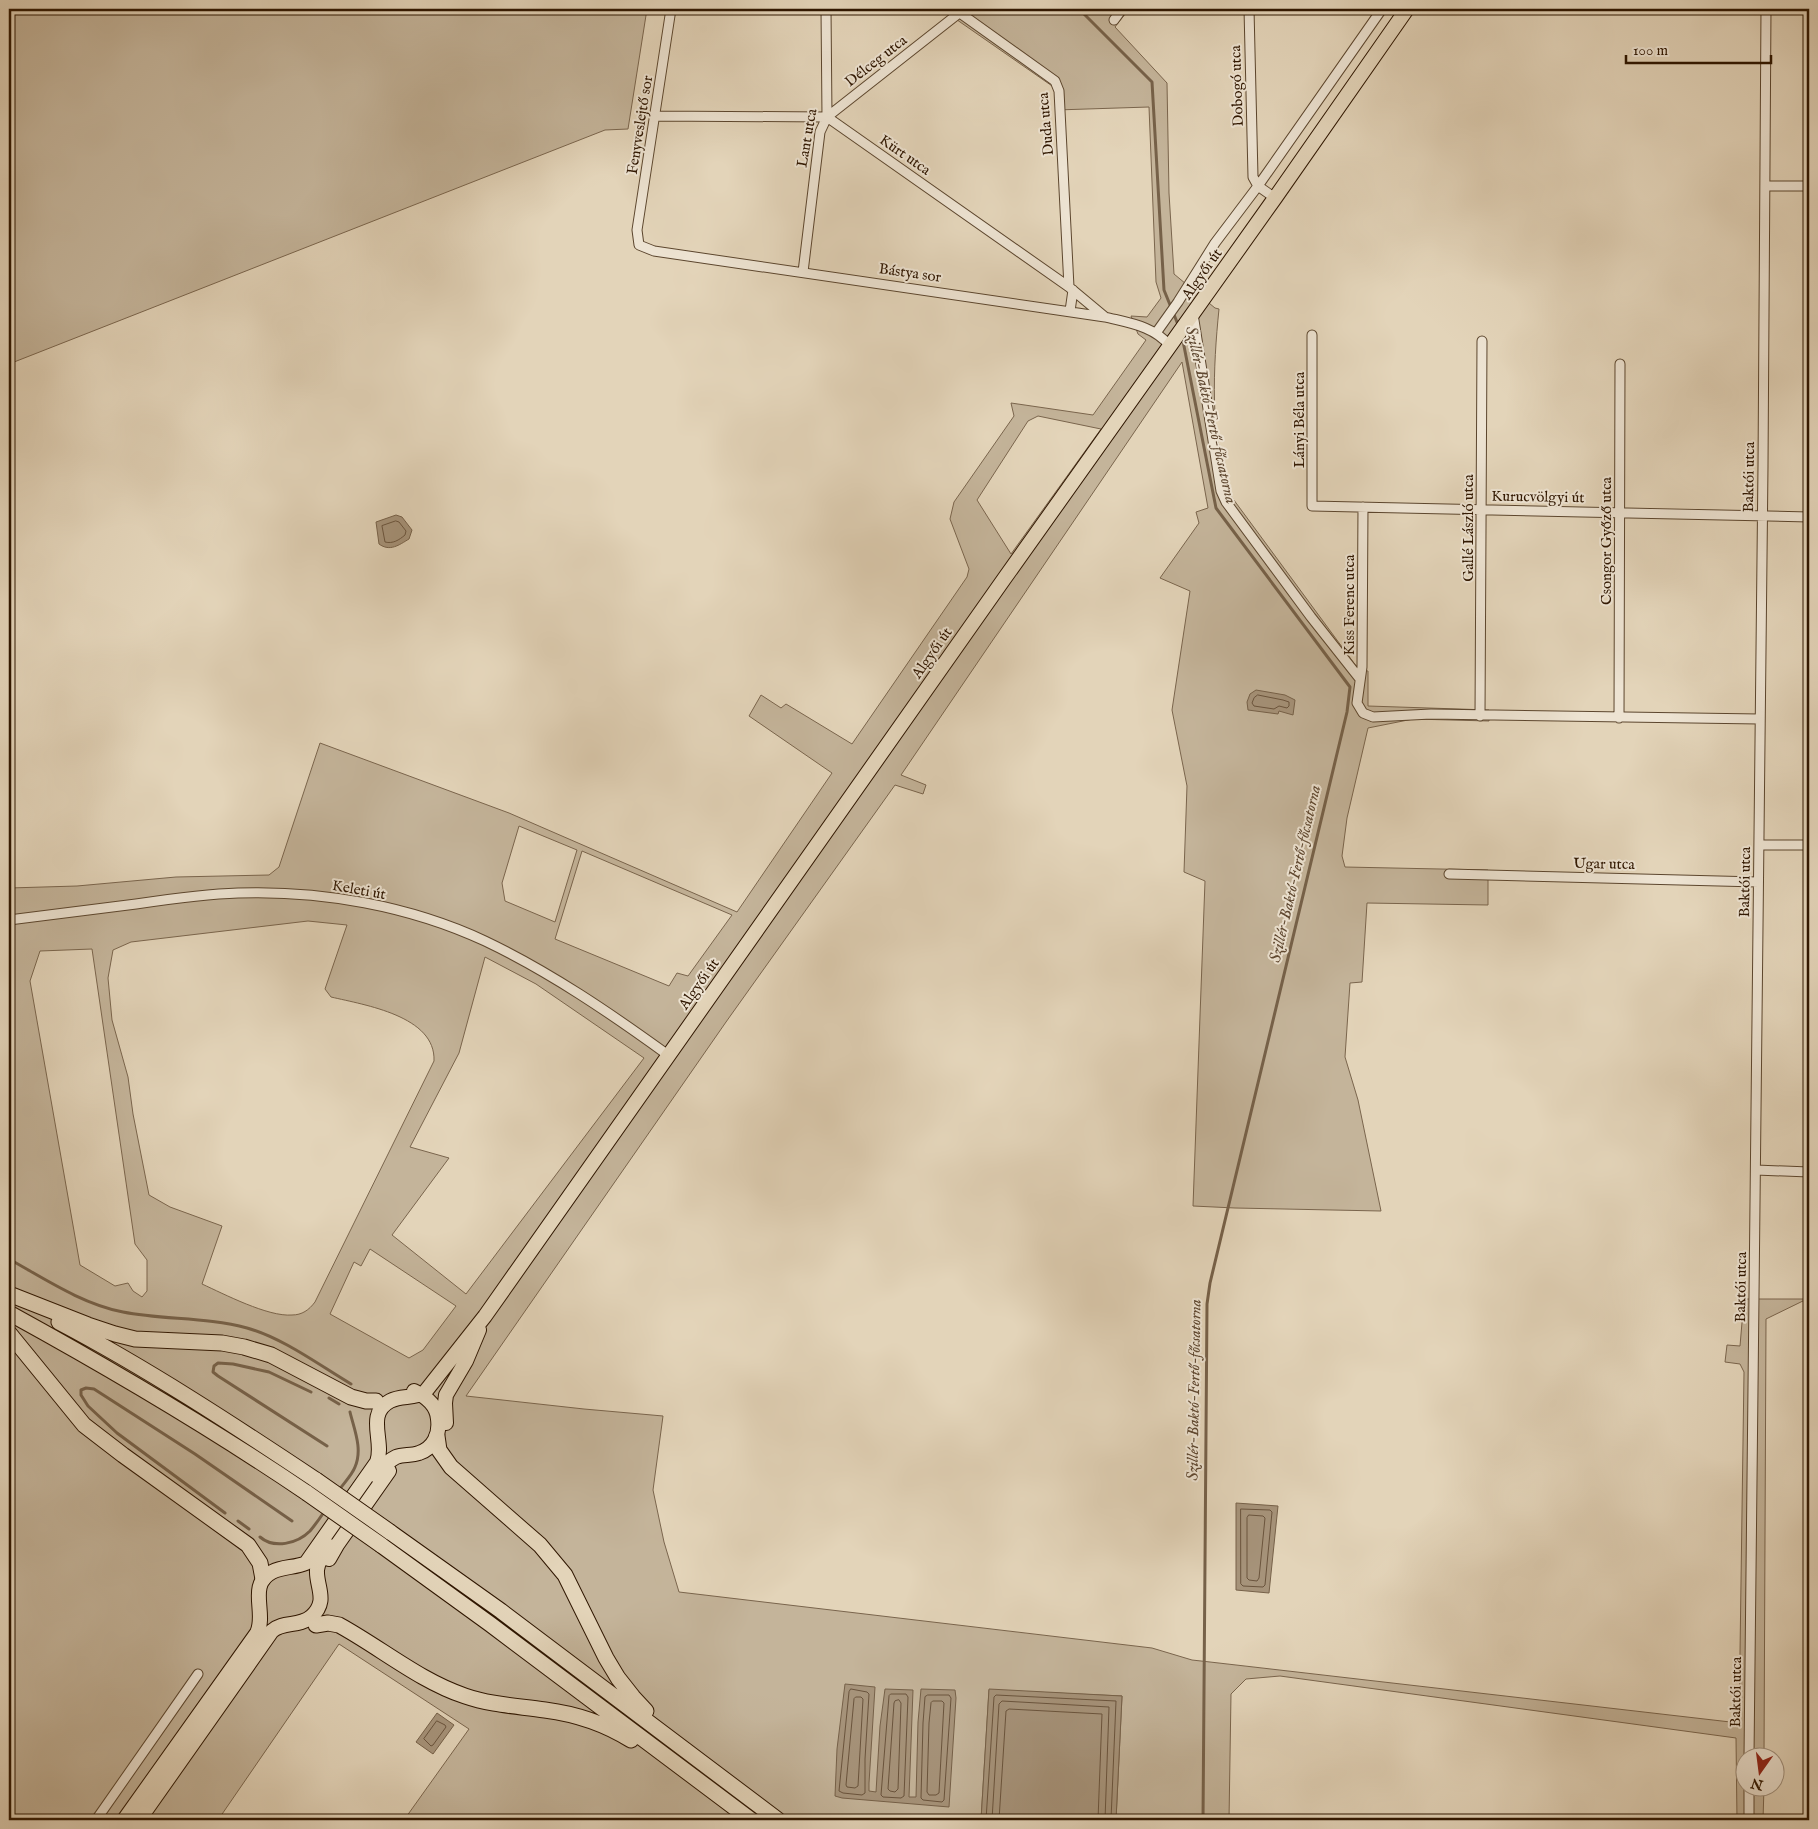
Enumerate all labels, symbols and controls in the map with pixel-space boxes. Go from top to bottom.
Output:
street label: Délceg utca [841,31,911,91]
scale bar [1626,32,1770,64]
text: 100 m [1633,41,1669,60]
street label: Dobogó utca [1226,44,1248,127]
street label: Fenyveslejtő sor [623,74,657,176]
street label: Duda utca [1034,91,1058,156]
street label: Lant utca [792,107,822,169]
street label: Kürt utca [876,130,935,180]
street label: Algyői út [1177,245,1226,304]
street label: Bástya sor [878,259,943,287]
water label: Szillér-Baktó-Fertő-főcsatorna [1180,324,1240,506]
street label: Lányi Béla utca [1290,371,1309,468]
street label: Baktói utca [1739,441,1759,513]
street label: Gallé László utca [1459,474,1478,582]
street label: Csongor Győző utca [1597,476,1616,605]
street label: Kurucvölgyi út [1491,487,1585,507]
street label: Kiss Ferenc utca [1340,554,1359,655]
street label: Algyői út [907,624,956,683]
water label: Szillér-Baktó-Fertő-főcsatorna [1266,783,1326,965]
street label: Baktói utca [1735,846,1755,918]
street label: Ugar utca [1573,854,1635,874]
street label: Keleti út [331,876,387,904]
street label: Algyői út [674,955,723,1014]
street label: Baktói utca [1731,1251,1751,1323]
water label: Szillér-Baktó-Fertő-főcsatorna [1183,1299,1207,1481]
street label: Baktói utca [1726,1656,1746,1728]
north arrow [1736,1746,1786,1796]
text: N [1749,1773,1766,1794]

